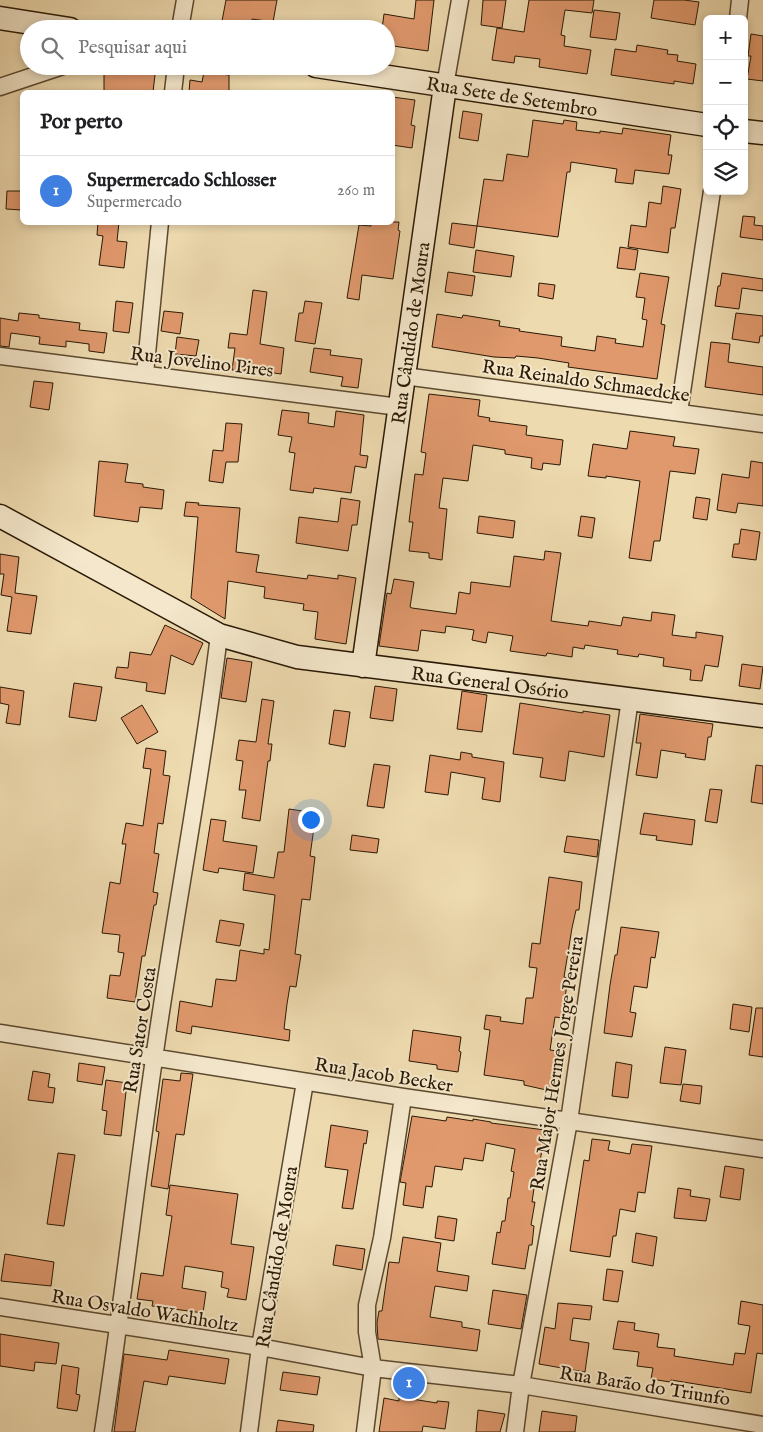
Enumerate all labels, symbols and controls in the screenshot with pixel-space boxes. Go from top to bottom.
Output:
map controls [703,15,748,195]
button: + [703,15,748,60]
search box [20,20,395,75]
icon: search [38,34,66,62]
text: Pesquisar aqui [78,36,187,60]
button: − [703,60,748,105]
street label: Rua Sete de Setembro [424,73,599,123]
button: locate [703,105,748,150]
text: Por perto [40,109,122,136]
button: layers [703,150,748,195]
text: Supermercado Schlosser [87,169,276,193]
text: 1 [53,181,59,201]
text: 260 m [337,181,375,201]
text: Supermercado [87,193,182,213]
street label: Rua Cândido de Moura [387,240,437,426]
street label: Rua Jovelino Pires [129,342,275,384]
street label: Rua Reinaldo Schmaedcke [480,356,691,408]
street label: Rua General Osório [410,662,570,706]
your location [298,807,324,833]
street label: Rua Major Hermes Jorge Pereira [526,934,590,1192]
street label: Rua Sator Costa [119,965,163,1095]
street label: Rua Jacob Becker [313,1053,455,1099]
street label: Rua Cândido de Moura [252,1164,304,1350]
street label: Rua Osvaldo Wachholtz [49,1285,240,1339]
street label: Rua Barão do Triunfo [557,1362,732,1412]
pin: 1 [393,1364,425,1402]

